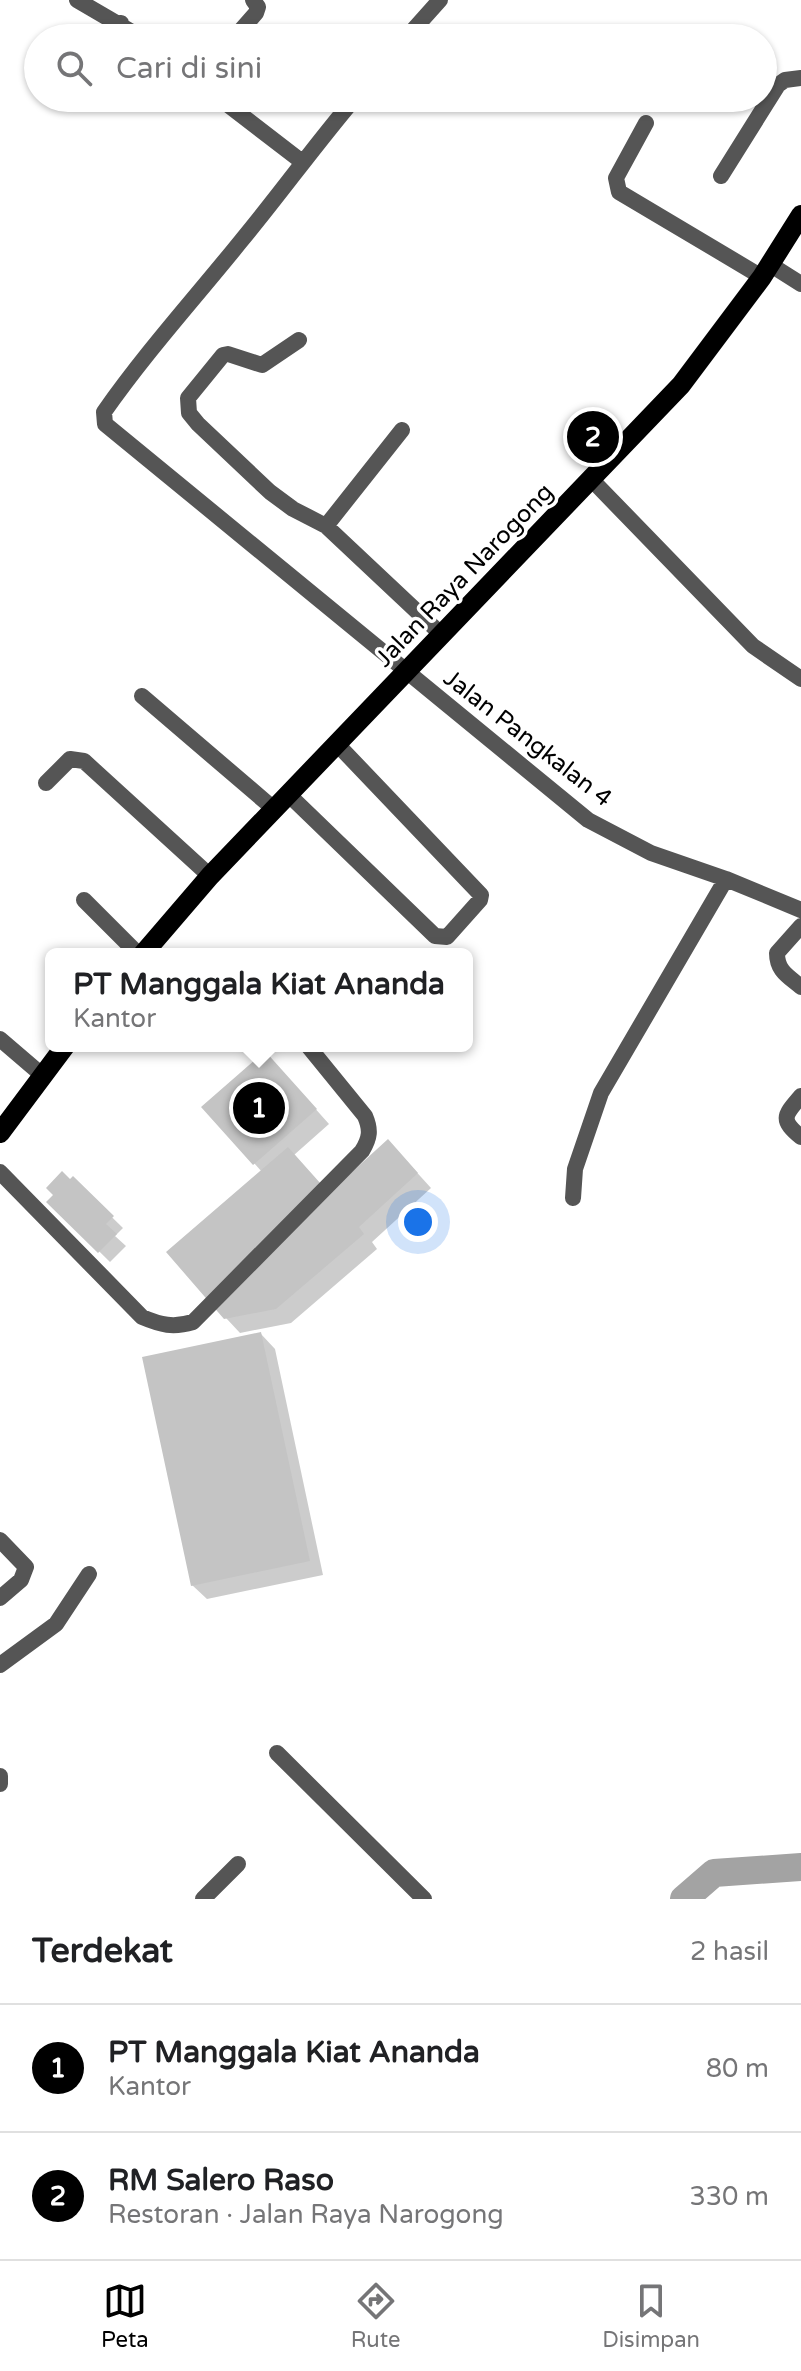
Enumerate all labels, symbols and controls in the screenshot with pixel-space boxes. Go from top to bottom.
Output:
search box [24,24,777,112]
icon: search [52,46,96,90]
text: Cari di sini [116,50,262,87]
pin: 2 [567,407,619,467]
street label: Jalan Raya Narogong [369,478,559,673]
street label: Jalan Pangkalan 4 [438,664,618,813]
popup [45,948,473,1052]
text: PT Manggala Kiat Ananda [73,966,445,1003]
text: Kantor [73,1003,156,1034]
pin: 1 [233,1078,285,1138]
your location [398,1202,438,1242]
text: Terdekat [32,1931,173,1972]
text: 2 hasil [690,1936,769,1967]
text: PT Manggala Kiat Ananda [108,2034,480,2071]
text: 1 [50,2053,66,2084]
text: 80 m [706,2053,769,2084]
text: Kantor [108,2071,191,2102]
text: RM Salero Raso [108,2162,334,2199]
text: 2 [50,2181,66,2212]
text: 330 m [689,2181,769,2212]
text: Restoran · Jalan Raya Narogong [108,2199,504,2230]
tab: Peta [101,2279,149,2353]
tab: Rute [351,2279,400,2353]
tab: Disimpan [602,2279,700,2353]

